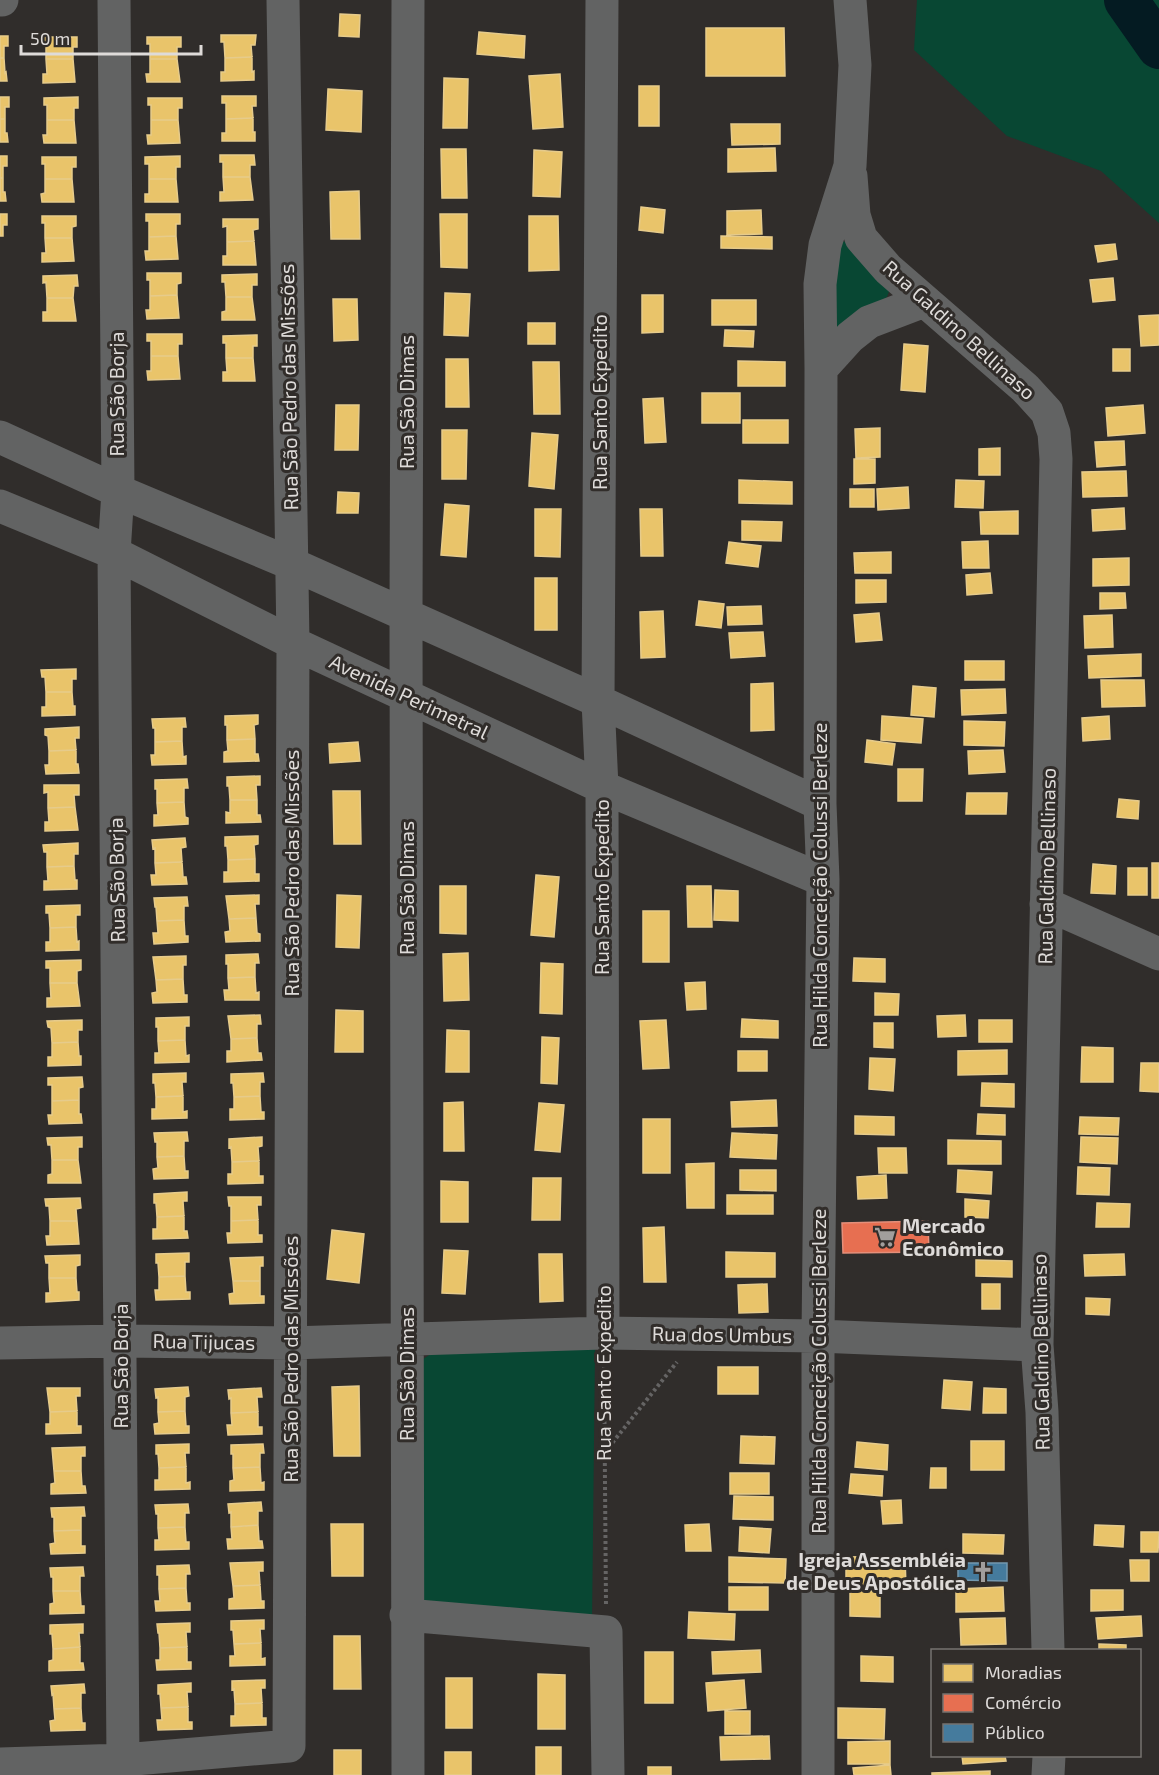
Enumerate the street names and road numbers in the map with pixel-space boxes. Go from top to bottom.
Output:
street label: Rua Galdino Bellinaso [879,255,1041,404]
street label: Rua São Pedro das Missões [274,263,302,511]
street label: Rua Santo Expedito [587,314,611,490]
street label: Rua São Borja [104,332,128,456]
street label: Rua São Dimas [394,335,418,469]
street label: Avenida Perimetral [326,649,493,744]
street label: Rua Hilda Conceição Colussi Berleze [807,722,832,1048]
street label: Rua São Pedro das Missões [279,750,303,996]
street label: Rua Galdino Bellinaso [1032,767,1060,964]
street label: Rua Santo Expedito [589,799,613,975]
street label: Rua São Borja [103,817,129,943]
street label: Rua São Dimas [394,821,418,955]
street label: Rua Hilda Conceição Colussi Berleze [806,1208,831,1534]
street label: Rua São Pedro das Missões [278,1236,302,1482]
street label: Rua Galdino Bellinaso [1026,1254,1054,1451]
street label: Rua Santo Expedito [591,1285,615,1461]
street label: Rua São Borja [108,1304,132,1428]
street label: Rua São Dimas [394,1307,418,1441]
street label: Rua dos Umbus [652,1321,792,1347]
street label: Rua Tijucas [152,1328,256,1354]

